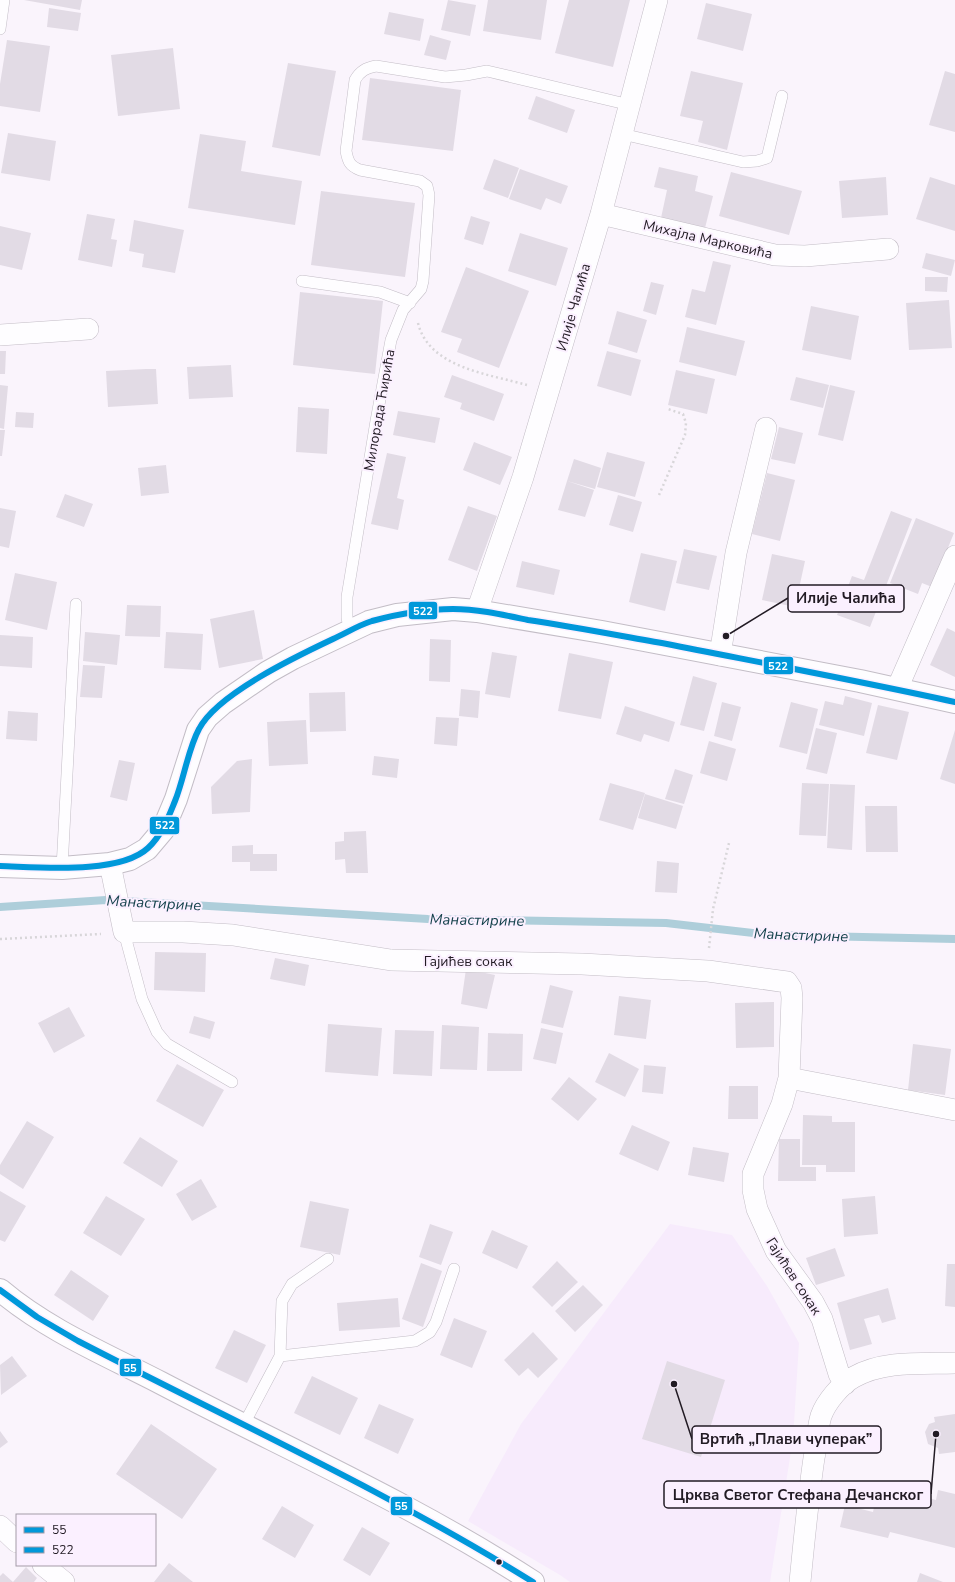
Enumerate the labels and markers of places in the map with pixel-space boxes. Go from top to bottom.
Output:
callout: Илије Чалића [788,585,904,612]
callout: Вртић „Плави чуперак” [692,1426,881,1453]
callout: Црква Светог Стефана Дечанског [664,1481,931,1508]
unlabelled marker [494,1557,504,1567]

